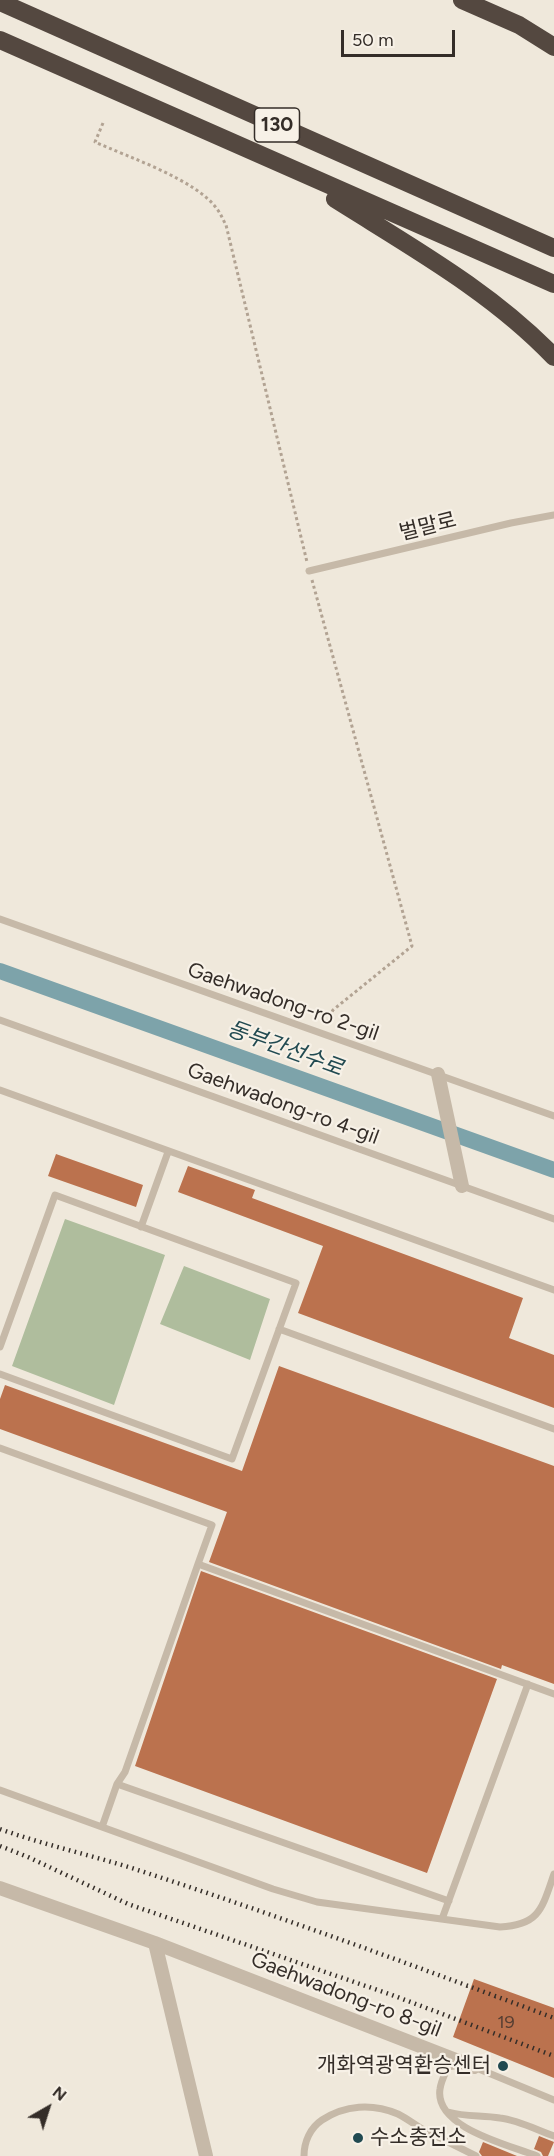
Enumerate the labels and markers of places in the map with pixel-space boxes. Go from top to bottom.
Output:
place label: 개화역광역환승센터 [317,2053,491,2079]
marker: 개화역광역환승센터 [496,2059,510,2073]
place label: 수소충전소 [370,2125,467,2151]
marker: 수소충전소 [351,2131,365,2145]

